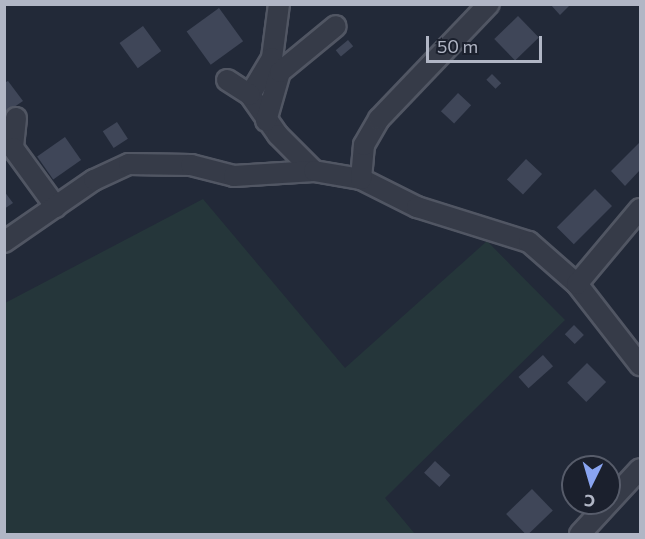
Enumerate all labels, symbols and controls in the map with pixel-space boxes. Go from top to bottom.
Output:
scale bar [429,24,544,62]
text: 50 m [437,35,478,57]
north arrow [561,455,621,515]
text: С [583,491,596,511]

